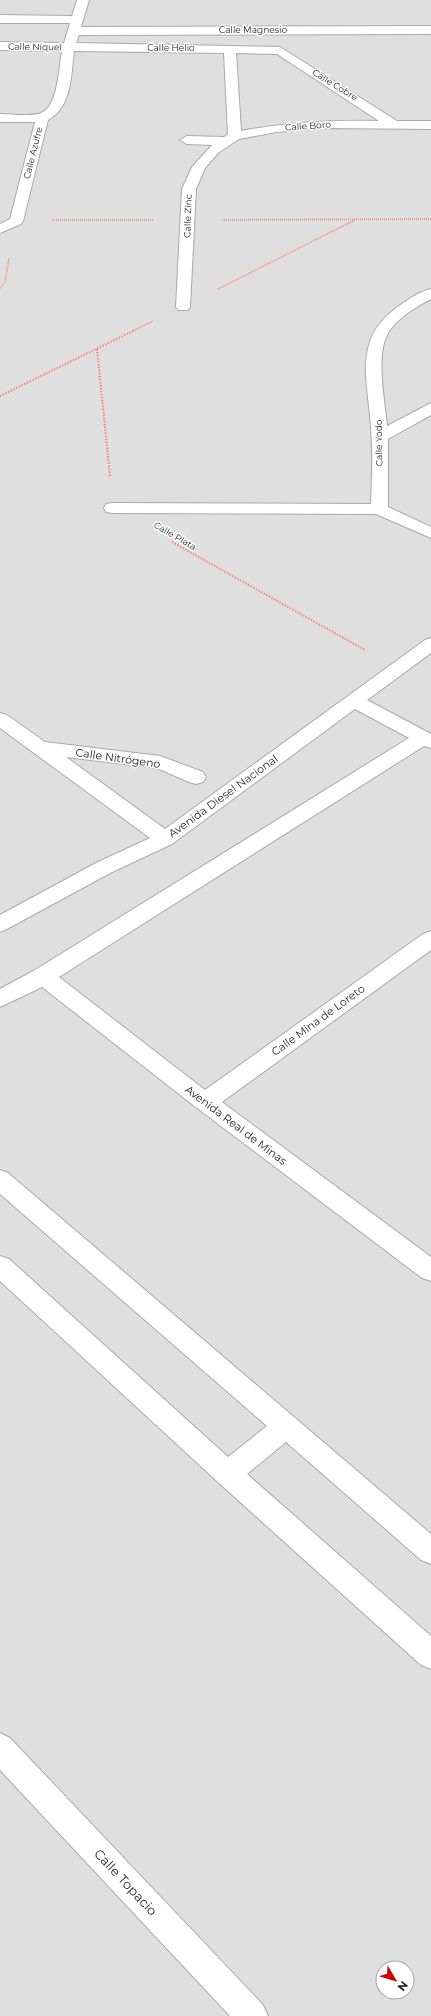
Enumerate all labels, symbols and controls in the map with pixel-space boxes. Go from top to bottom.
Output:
street label: Calle Magnesio [219,24,288,35]
street label: Calle Níquel [8,41,62,52]
street label: Calle Helio [147,42,195,53]
street label: Calle Cobre [311,66,360,103]
street label: Calle Boro [285,118,332,133]
street label: Calle Azufre [21,125,44,180]
street label: Calle Zinc [181,194,194,238]
street label: Calle Yodo [373,419,384,467]
street label: Calle Plata [152,519,198,552]
street label: Calle Nitrógeno [75,745,161,771]
street label: Avenida Diesel Nacional [165,752,281,840]
street label: Calle Mina de Loreto [268,981,368,1059]
street label: Avenida Real de Minas [182,1082,290,1168]
street label: Calle Topacio [91,1845,161,1919]
north arrow [375,1960,415,2000]
text: N [395,1978,411,1994]

